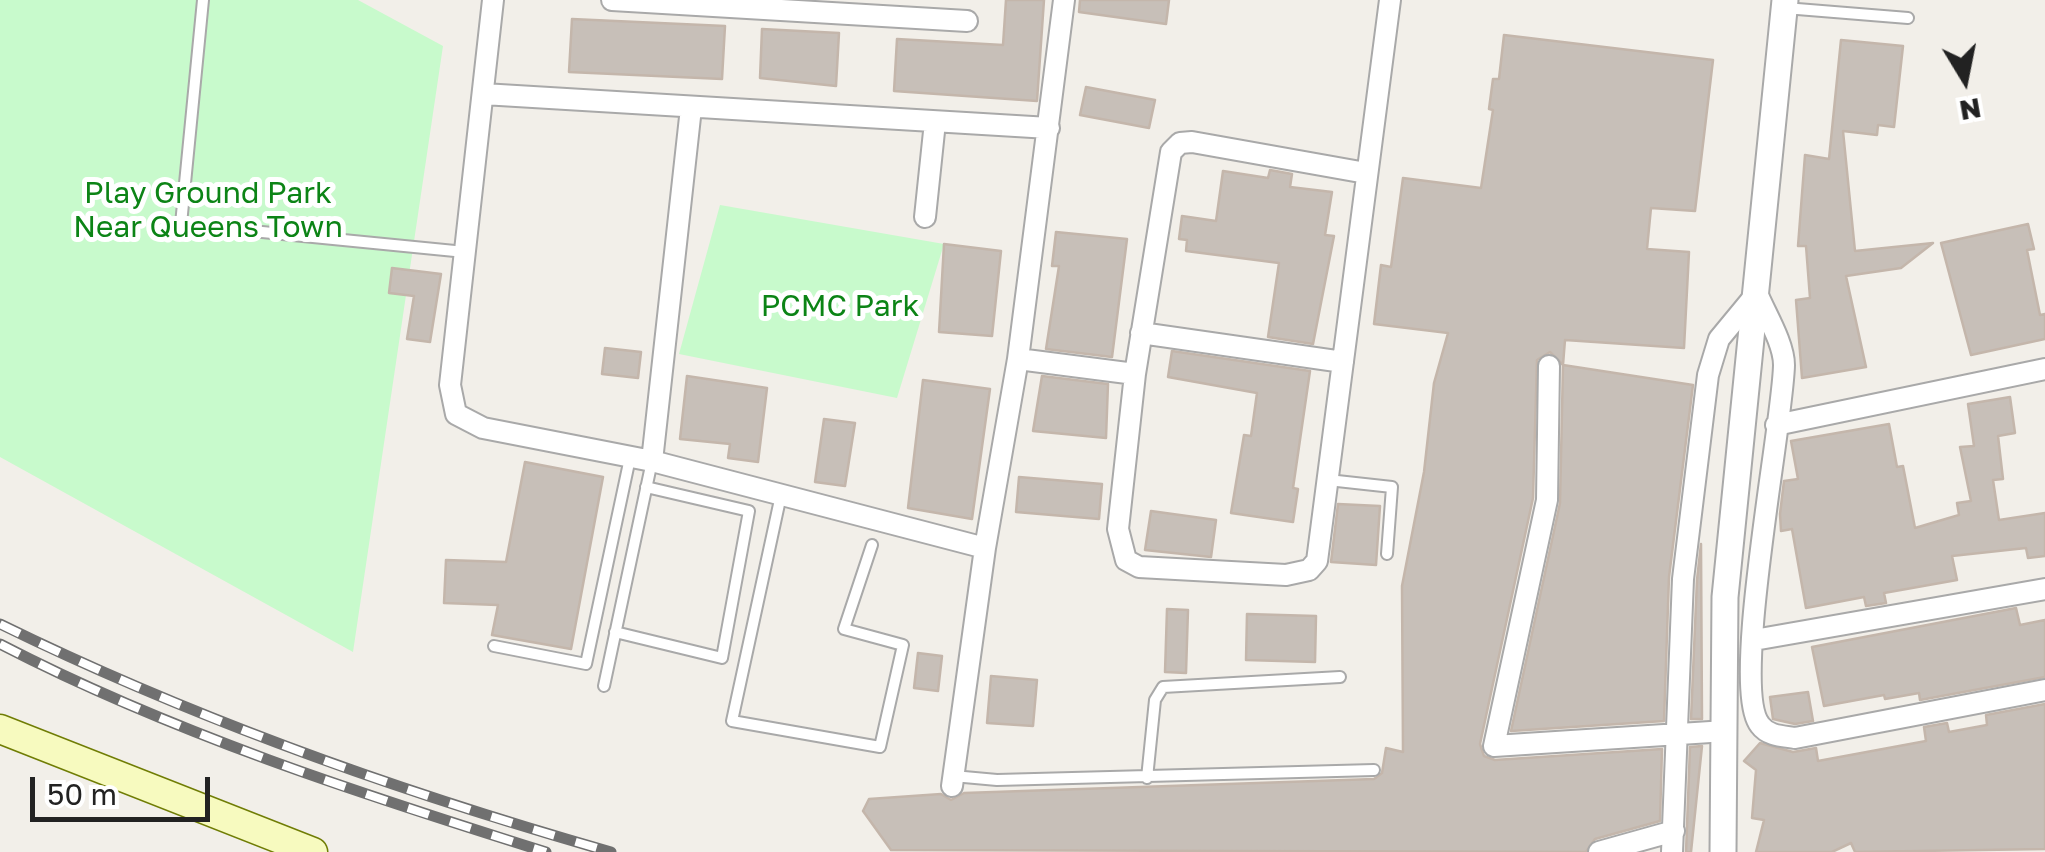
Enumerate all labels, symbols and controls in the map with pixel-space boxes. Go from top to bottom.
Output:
north arrow [1915,30,2015,130]
text: N [1957,92,1984,128]
park label: Play Ground Park Near Queens Town [73,175,343,246]
park label: PCMC Park [761,288,919,324]
scale bar [35,757,215,819]
text: 50 m [47,776,117,812]

